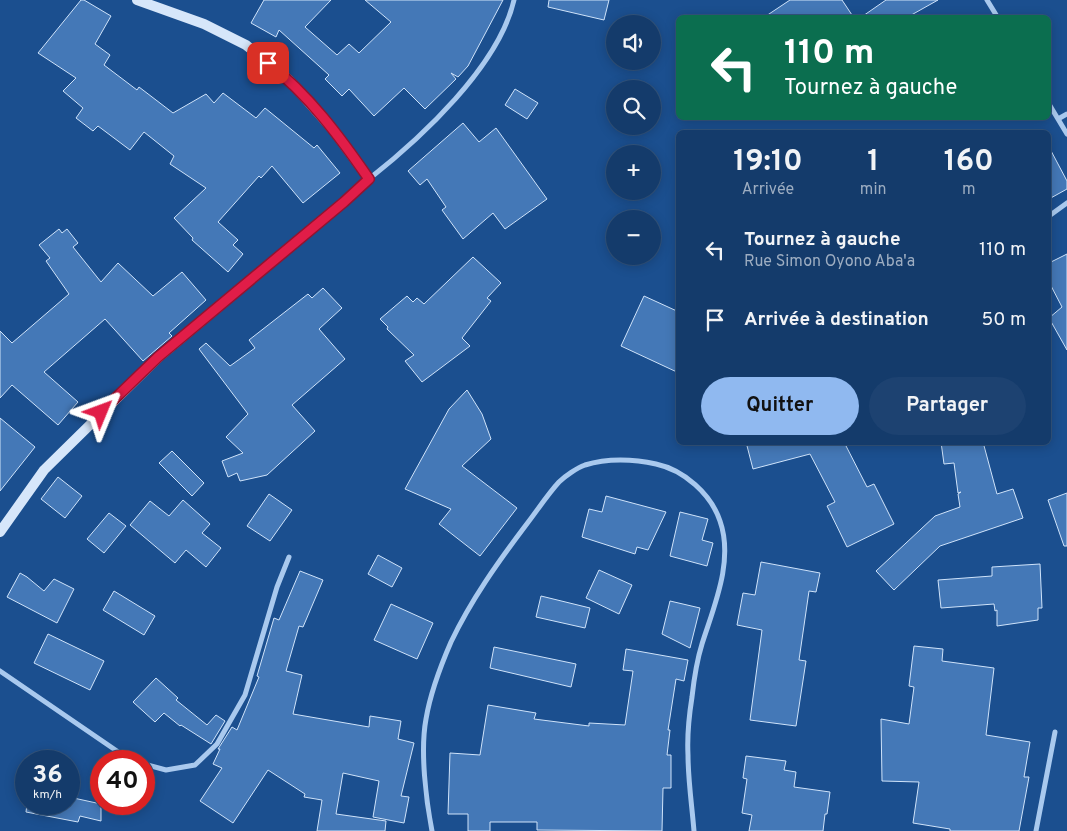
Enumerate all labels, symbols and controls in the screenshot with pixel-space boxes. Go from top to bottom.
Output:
map controls [606,15,661,265]
button: sound [606,15,661,70]
text: 110 m [784,32,874,76]
icon: left [701,35,766,100]
pin [247,42,289,84]
icon: arrive [254,49,282,77]
text: Tournez à gauche [784,75,957,102]
button: search [606,80,661,135]
text: 19:10 [733,144,803,181]
text: 1 [867,144,879,181]
text: 160 [944,144,994,181]
button: + [606,145,661,200]
text: Arrivée [742,180,794,200]
text: min [860,180,886,200]
text: m [962,180,976,200]
button: − [606,210,661,265]
text: Tournez à gauche [744,228,901,252]
icon: left [701,236,729,264]
text: 110 m [979,238,1026,262]
text: Rue Simon Oyono Aba'a [744,252,915,272]
icon: arrive [701,306,729,334]
text: Arrivée à destination [744,308,929,332]
text: 50 m [981,308,1026,332]
button: Quitter [701,377,859,435]
button: Partager [869,377,1026,435]
position arrow [74,385,126,437]
speed limit sign: 40 [90,750,155,815]
text: 36 [32,760,63,792]
text: km/h [33,787,62,803]

